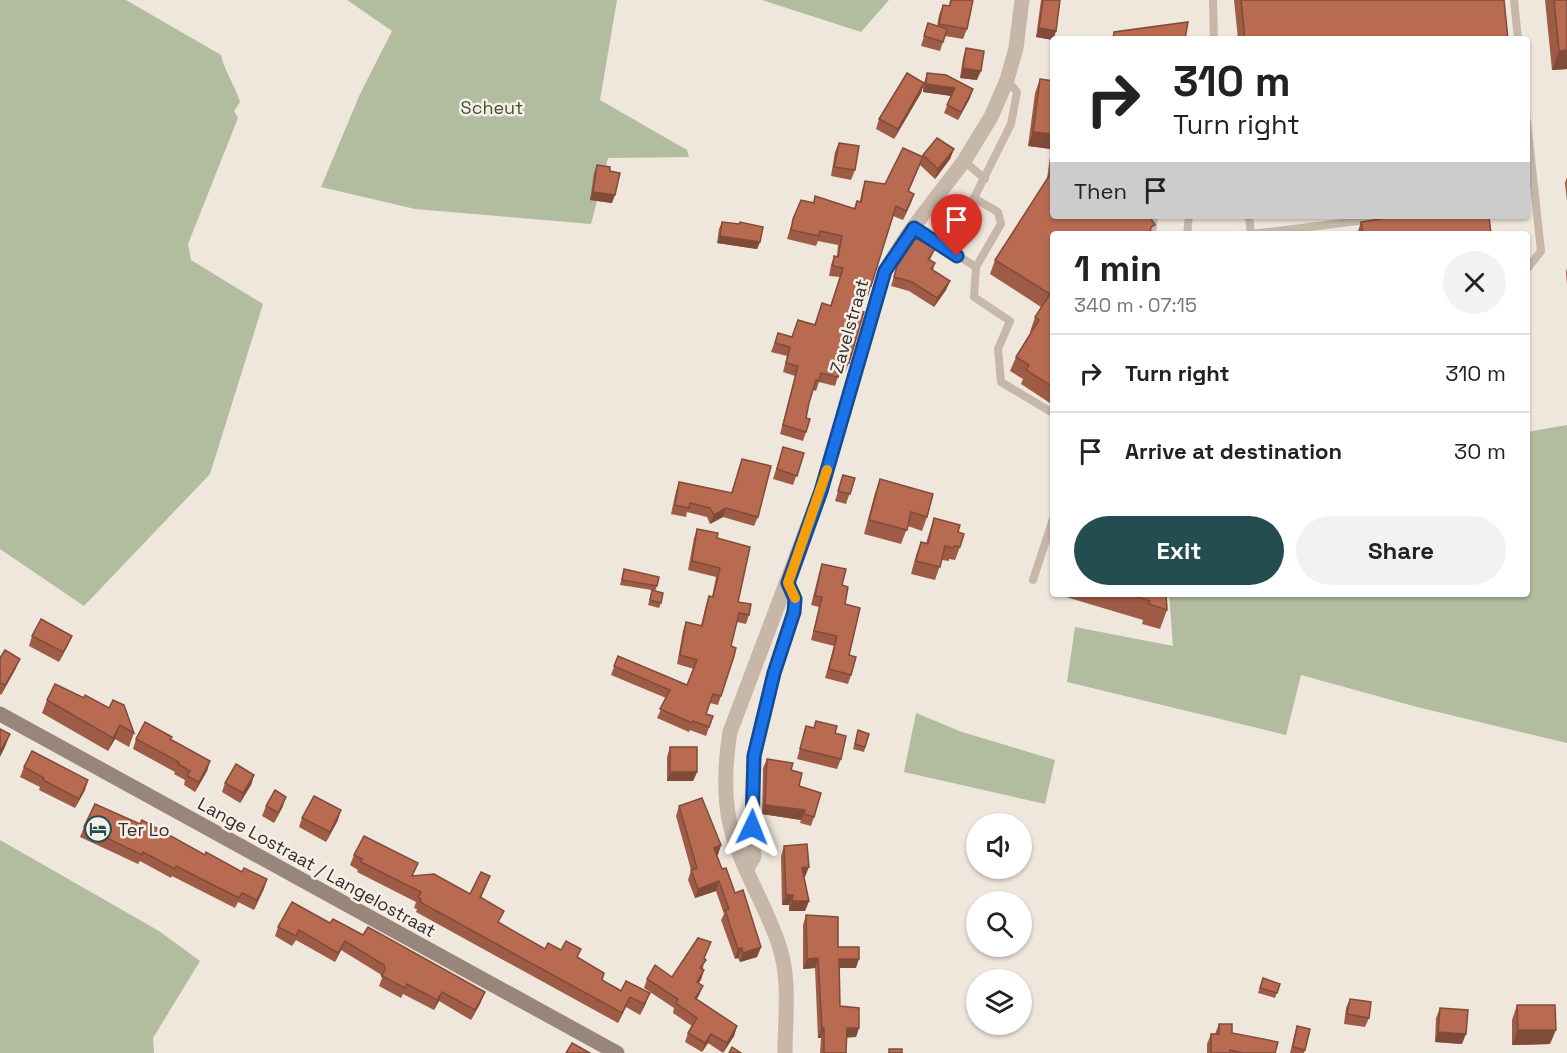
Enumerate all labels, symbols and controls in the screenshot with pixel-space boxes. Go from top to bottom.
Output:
text: 310 m [1173,55,1291,108]
icon: right [1074,60,1152,138]
park label: Scheut [461,96,523,119]
text: Turn right [1173,107,1300,142]
icon: arrive [1139,174,1172,207]
text: Then [1074,177,1127,205]
pin [931,194,982,256]
icon: arrive [940,203,973,236]
text: 1 min [1074,246,1162,292]
button: close [1443,251,1506,314]
street label: Zavelstraat [825,276,873,376]
text: 340 m · 07:15 [1074,292,1197,318]
icon: right [1074,357,1107,390]
text: Turn right [1125,359,1230,387]
text: 310 m [1445,359,1506,387]
icon: arrive [1074,435,1107,468]
text: Arrive at destination [1125,437,1342,465]
text: 30 m [1454,437,1506,465]
button: Exit [1074,516,1284,585]
button: Share [1296,516,1506,585]
street label: Lange Lostraat / Langelostraat [194,792,440,942]
position arrow [720,795,784,859]
map controls [966,813,1032,1035]
button: sound [966,813,1032,879]
hotel icon: Ter Lo [83,814,113,844]
place label: Ter Lo [118,818,170,841]
button: search [966,891,1032,957]
button: layers [966,969,1032,1035]

